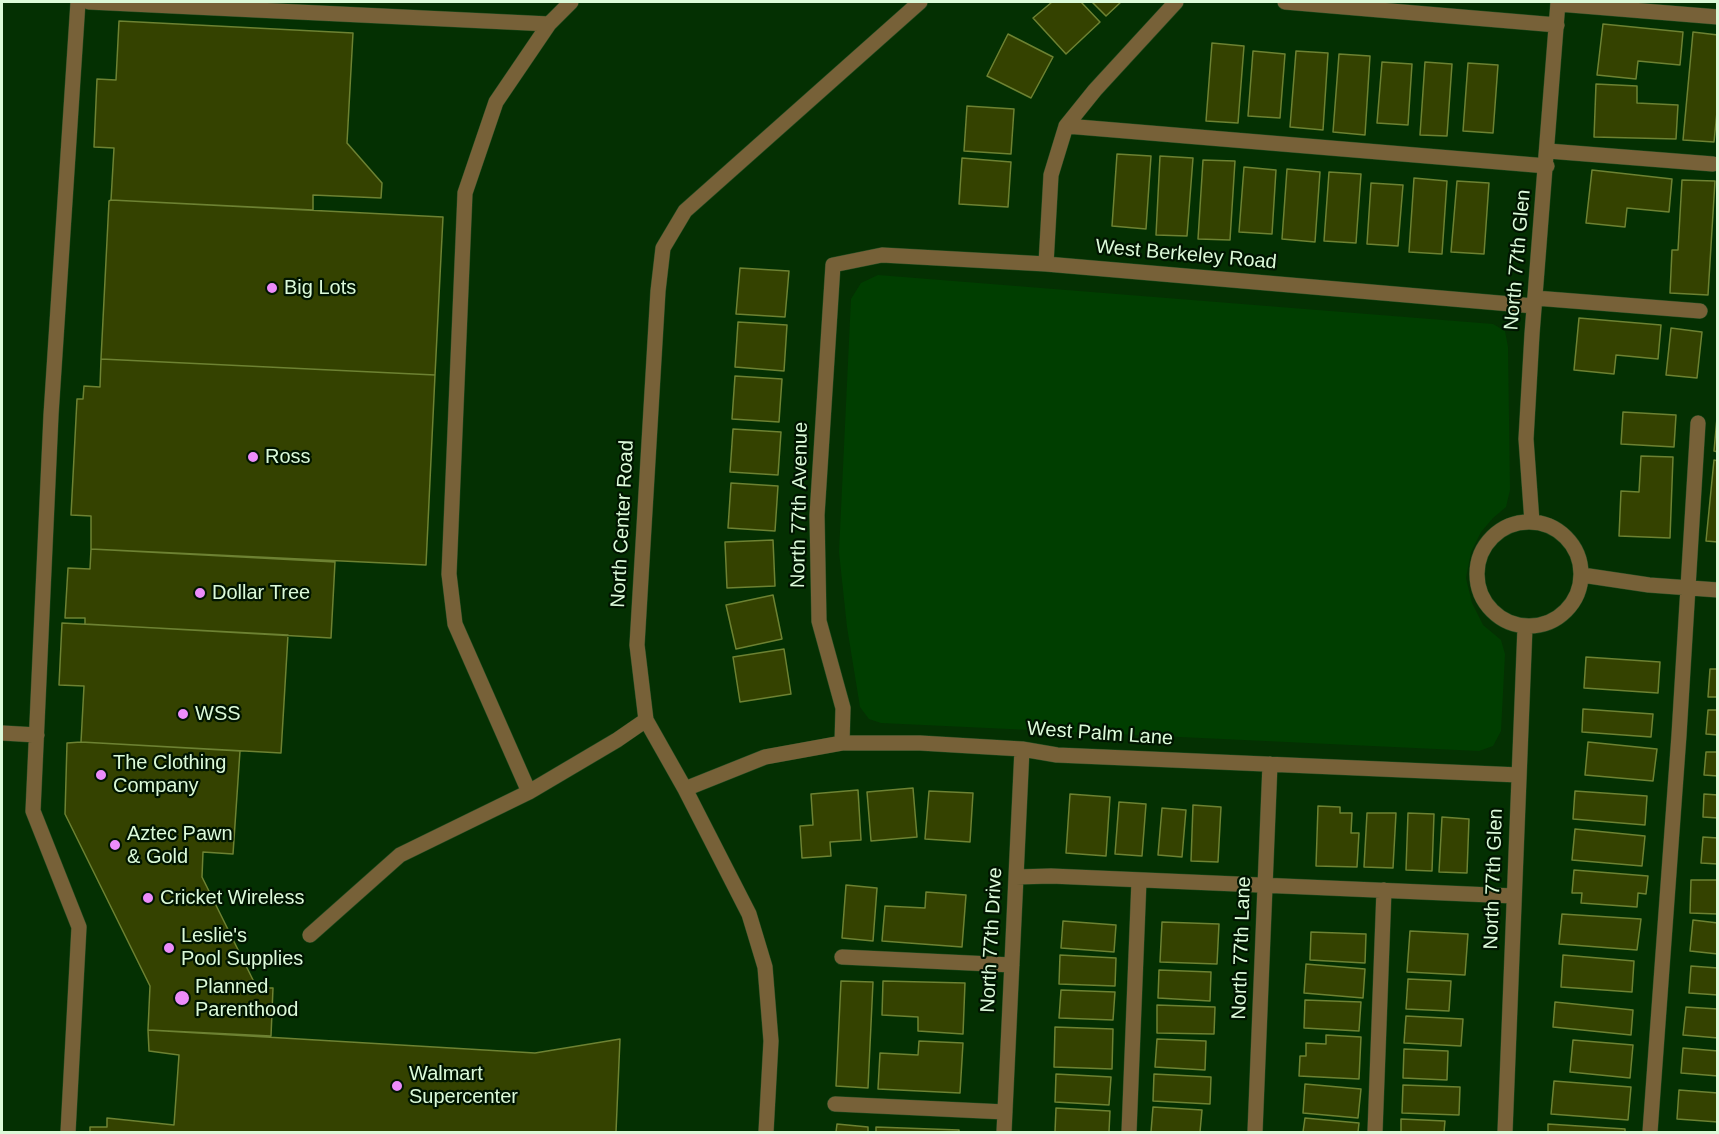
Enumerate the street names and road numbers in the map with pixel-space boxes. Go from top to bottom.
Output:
street label: North 77th Glen [1500,189,1536,331]
street label: West Berkeley Road [1094,235,1278,275]
street label: North 77th Avenue [787,422,813,588]
street label: North Center Road [607,440,639,608]
street label: West Palm Lane [1026,717,1174,751]
street label: North 77th Glen [1480,808,1508,950]
street label: North 77th Drive [976,867,1008,1013]
street label: North 77th Lane [1228,876,1256,1020]

